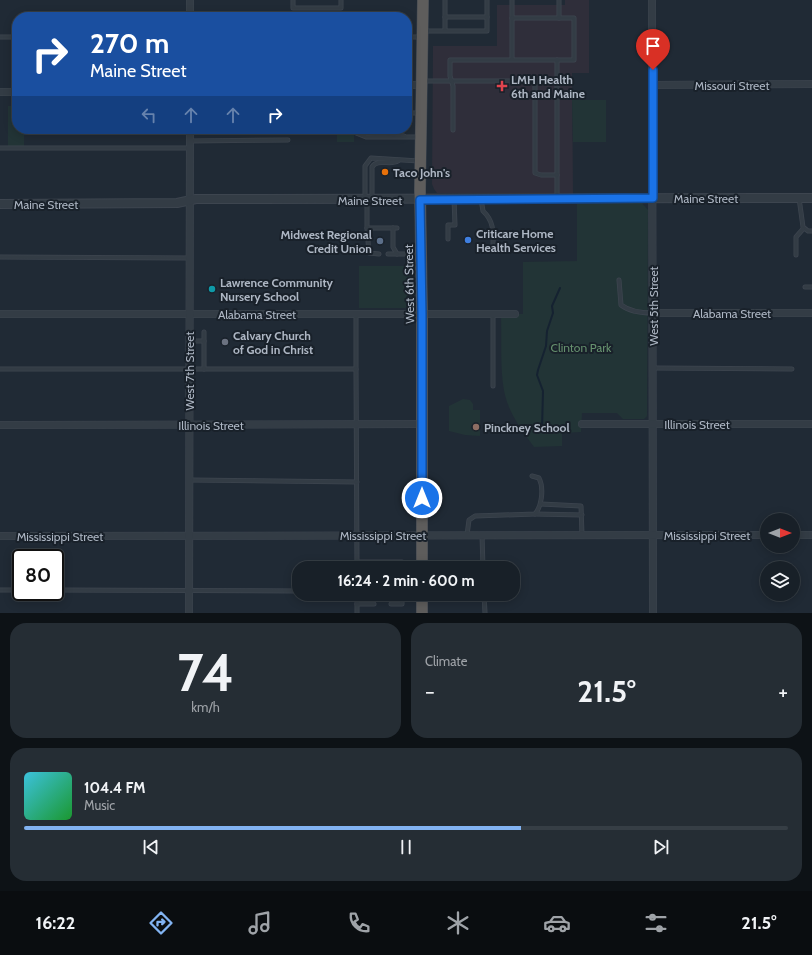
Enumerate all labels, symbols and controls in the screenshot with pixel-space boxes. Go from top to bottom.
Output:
text: 270 m [90,26,169,60]
icon: right [24,28,76,80]
pin [636,29,670,70]
icon: arrive [642,35,664,57]
text: Maine Street [90,60,187,82]
place label: LMH Health 6th and Maine [511,72,585,101]
street label: Missouri Street [695,78,769,93]
marker: LMH Health 6th and Maine [496,80,508,92]
icon: left [138,104,160,126]
icon: ahead [180,104,202,126]
icon: ahead [222,104,244,126]
icon: right [264,104,286,126]
place label: Taco John's [393,165,450,180]
marker: Taco John's [380,167,390,177]
street label: Maine Street [674,191,738,206]
street label: Maine Street [338,193,402,208]
street label: Maine Street [14,197,78,212]
place label: Criticare Home Health Services [476,226,556,255]
place label: Midwest Regional Credit Union [280,227,372,256]
marker: Criticare Home Health Services [463,235,473,245]
marker: Midwest Regional Credit Union [375,236,385,246]
street label: West 6th Street [401,244,417,324]
street label: West 5th Street [646,266,661,346]
place label: Lawrence Community Nursery School [220,275,334,304]
marker: Lawrence Community Nursery School [207,284,217,294]
street label: Alabama Street [693,306,771,321]
street label: Alabama Street [218,307,296,322]
place label: Calvary Church of God in Christ [233,328,313,357]
street label: West 7th Street [182,332,197,410]
marker: Calvary Church of God in Christ [220,337,230,347]
park label: Clinton Park [550,340,612,355]
street label: Illinois Street [664,417,730,432]
street label: Illinois Street [178,418,244,433]
place label: Pinckney School [484,420,570,435]
marker: Pinckney School [471,422,481,432]
position arrow [401,477,443,519]
north arrow [760,513,800,553]
map controls [760,513,800,601]
street label: Mississippi Street [340,528,426,543]
street label: Mississippi Street [664,528,750,543]
street label: Mississippi Street [17,529,103,544]
speed limit sign: 80 [12,549,64,601]
button: layers [760,561,800,601]
text: 16:24 · 2 min · 600 m [337,572,475,590]
text: 74 [177,641,234,704]
text: Climate [425,653,467,669]
text: 21.5° [577,673,636,710]
text: − [425,678,435,705]
text: + [778,678,788,705]
text: km/h [191,699,220,715]
text: 104.4 FM [84,779,146,797]
text: Music [84,797,115,813]
icon: previous [140,836,162,858]
icon: pause [395,836,417,858]
icon: next [650,836,672,858]
icon: directions [147,909,175,937]
icon: music [246,909,274,937]
icon: phone [345,909,373,937]
icon: climate [444,909,472,937]
icon: car [543,909,571,937]
icon: filters [642,909,670,937]
text: 16:22 [36,912,75,934]
text: 21.5° [741,912,776,934]

